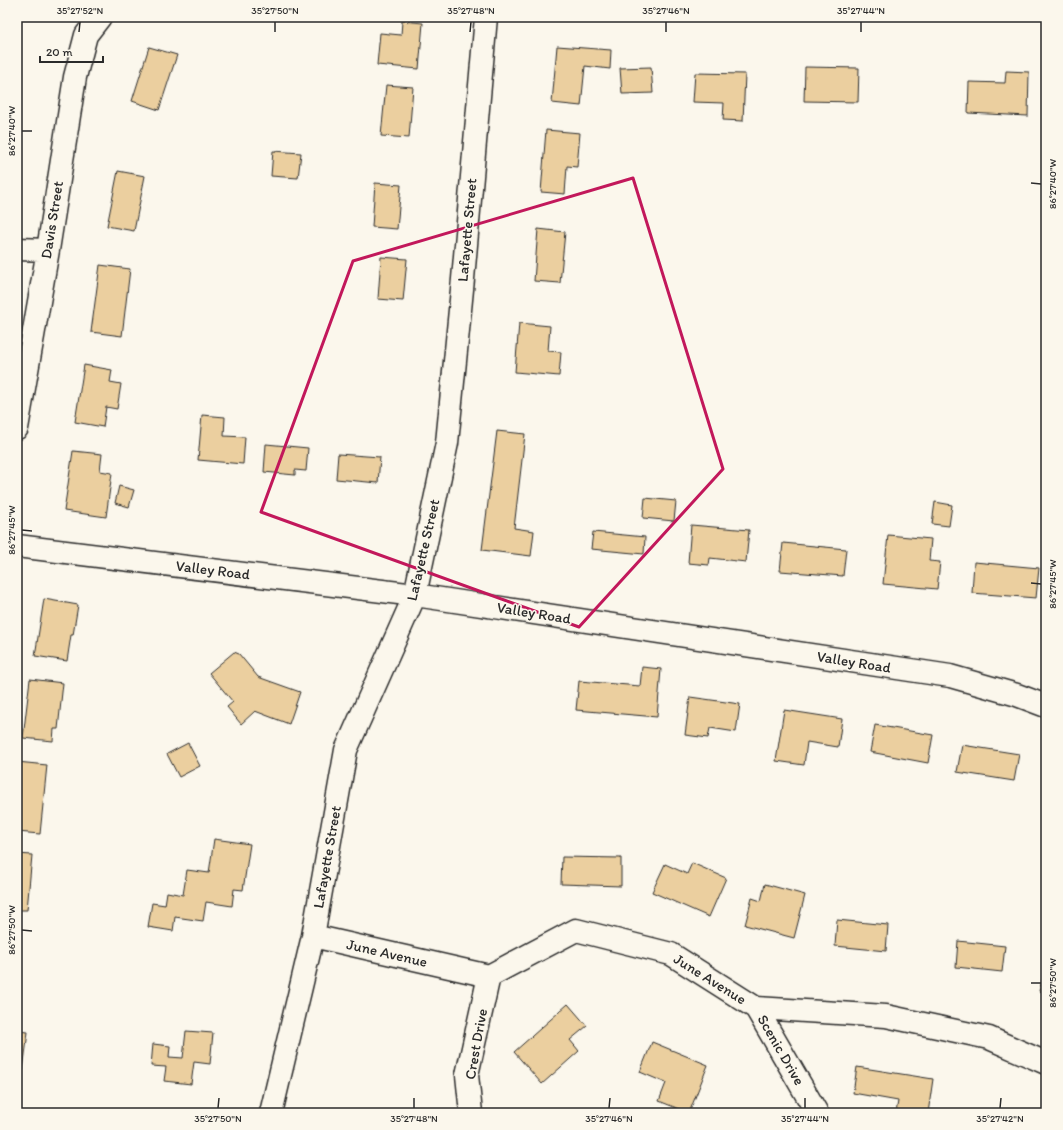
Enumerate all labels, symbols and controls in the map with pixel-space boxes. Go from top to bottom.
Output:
text: 35°27'52"N [57,4,104,17]
text: 35°27'50"N [251,4,299,17]
text: 35°27'48"N [447,4,495,17]
text: 35°27'46"N [642,4,690,17]
text: 35°27'44"N [837,4,885,17]
scale bar [40,38,103,64]
text: 20 m [46,45,73,59]
text: 86°27'40"W [5,105,18,156]
text: 86°27'40"W [1046,158,1059,209]
street label: Lafayette Street [454,177,481,282]
street label: Davis Street [37,179,67,260]
street label: Lafayette Street [403,497,444,603]
text: 86°27'45"W [5,505,18,555]
street label: Valley Road [175,557,252,584]
text: 86°27'45"W [1046,559,1059,609]
street label: Valley Road [496,598,573,628]
street label: Valley Road [816,647,893,677]
street label: Lafayette Street [309,804,345,910]
text: 86°27'50"W [5,905,18,955]
street label: June Avenue [345,935,429,971]
street label: June Avenue [670,950,750,1008]
text: 86°27'50"W [1046,958,1059,1008]
street label: Crest Drive [461,1007,491,1081]
street label: Scenic Drive [754,1011,808,1089]
text: 35°27'50"N [194,1112,242,1125]
text: 35°27'48"N [390,1112,438,1125]
text: 35°27'46"N [585,1112,633,1125]
text: 35°27'44"N [781,1112,829,1125]
text: 35°27'42"N [976,1112,1024,1125]

